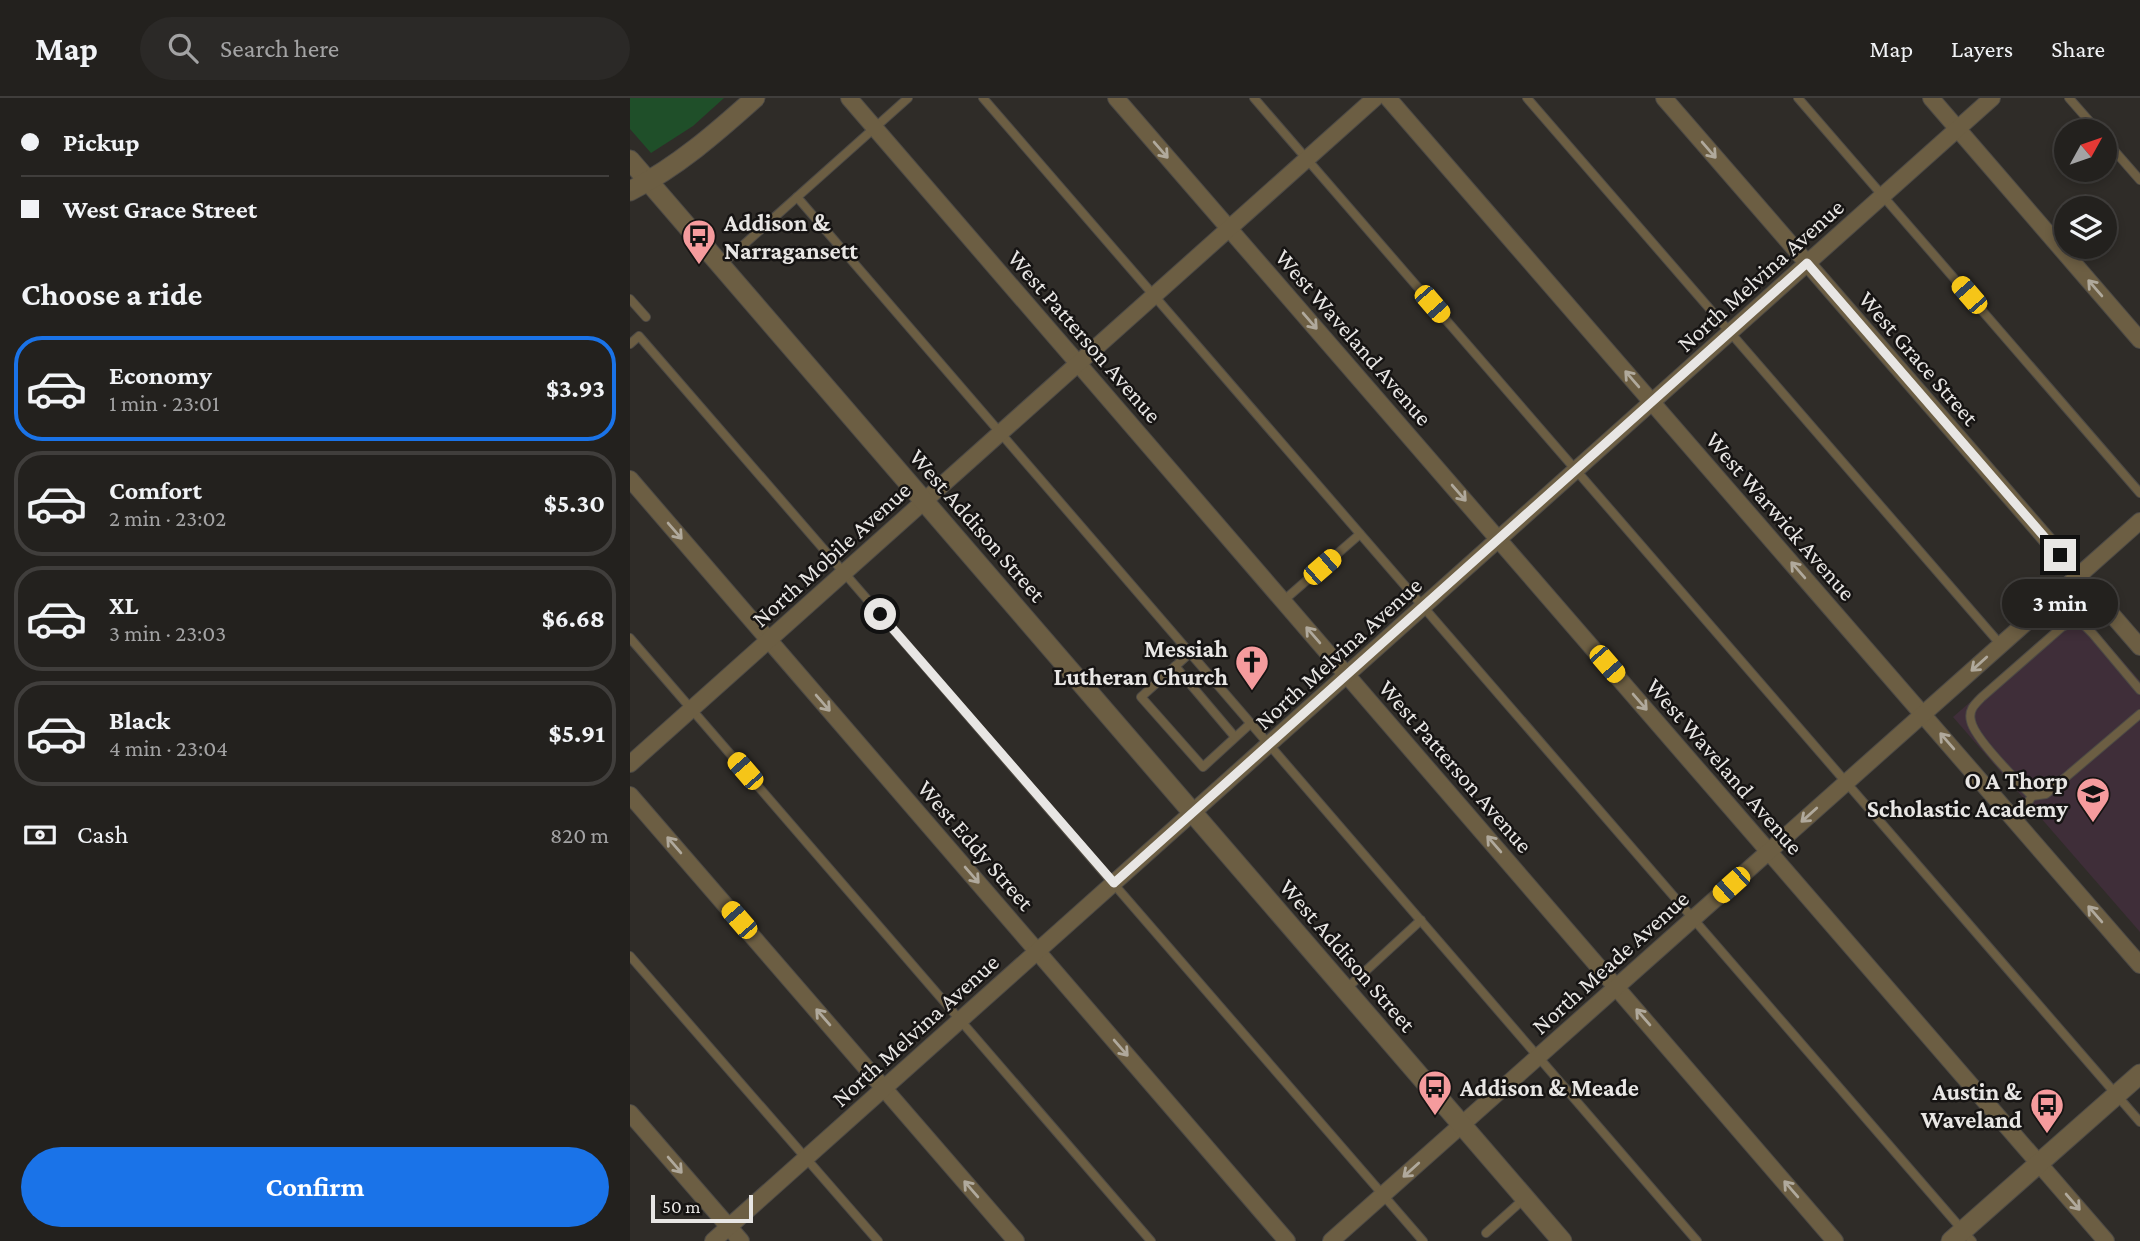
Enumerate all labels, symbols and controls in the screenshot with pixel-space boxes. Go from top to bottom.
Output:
search box [140,17,630,80]
icon: search [164,29,202,67]
text: Map [35,30,98,67]
text: Search here [220,34,339,63]
text: Map [1869,35,1913,62]
text: Layers [1951,35,2013,62]
text: Share [2051,35,2105,62]
north arrow [2054,119,2118,182]
map controls [2054,119,2117,259]
text: Pickup [63,128,140,157]
one-way arrow [1153,140,1169,158]
one-way arrow [1701,140,1717,158]
street label: North Melvina Avenue [1671,193,1849,357]
text: West Grace Street [63,195,257,224]
button: layers [2054,196,2117,259]
place label: Addison & Narragansett [723,209,858,264]
bus stop icon: Addison & Narragansett [680,217,718,266]
street label: West Waveland Avenue [1270,243,1438,431]
street label: West Patterson Avenue [1003,244,1167,428]
car [1948,272,1991,318]
text: Choose a ride [21,276,202,312]
one-way arrow [2087,279,2103,297]
car [1411,281,1454,327]
street label: West Grace Street [1853,285,1985,431]
one-way arrow [1302,312,1318,330]
icon: car [25,357,88,420]
text: Economy [109,361,212,390]
one-way arrow [1624,371,1640,389]
text: $3.93 [546,374,605,403]
text: 1 min · 23:01 [109,390,220,416]
street label: West Warwick Avenue [1700,426,1862,606]
street label: West Addison Street [904,443,1052,608]
icon: car [25,472,88,535]
text: Comfort [109,476,202,505]
street label: North Mobile Avenue [746,476,916,632]
one-way arrow [1451,484,1467,502]
text: $5.30 [544,489,605,518]
text: 2 min · 23:02 [109,505,226,531]
one-way arrow [667,522,683,540]
route end [2044,539,2076,571]
car [1300,545,1345,589]
one-way arrow [1790,561,1806,579]
street label: North Melvina Avenue [1249,571,1427,735]
callout: 3 min [2002,580,2118,628]
icon: car [25,587,88,650]
text: 3 min [2032,590,2088,616]
text: XL [109,591,138,620]
route start [864,598,896,630]
text: $6.68 [542,604,605,633]
text: 3 min · 23:03 [109,620,226,646]
one-way arrow [1305,626,1321,644]
place label: Messiah Lutheran Church [1054,635,1228,690]
car [1586,641,1629,687]
church icon: Messiah Lutheran Church [1233,643,1271,692]
one-way arrow [1970,656,1988,672]
street label: West Waveland Avenue [1641,672,1809,860]
street label: West Patterson Avenue [1374,674,1538,858]
one-way arrow [1632,693,1648,711]
one-way arrow [815,694,831,712]
icon: car [25,702,88,765]
text: Black [109,706,170,735]
text: $5.91 [548,719,605,748]
one-way arrow [1939,733,1955,751]
text: 4 min · 23:04 [109,735,228,761]
car [724,748,767,794]
place label: O A Thorp Scholastic Academy [1867,767,2068,822]
street label: West Eddy Street [912,774,1041,916]
school or university icon: O A Thorp Scholastic Academy [2074,775,2112,824]
one-way arrow [1801,807,1818,824]
icon: cash [21,816,59,854]
text: Cash [77,820,128,849]
text: 820 m [550,822,609,848]
one-way arrow [666,836,682,854]
one-way arrow [1486,836,1502,854]
car [1709,863,1754,907]
one-way arrow [964,866,980,884]
street label: West Addison Street [1274,873,1422,1038]
street label: North Meade Avenue [1526,885,1694,1039]
car [718,897,761,943]
one-way arrow [2087,905,2103,923]
street label: North Melvina Avenue [826,948,1004,1112]
one-way arrow [1635,1008,1651,1026]
one-way arrow [815,1009,831,1027]
one-way arrow [1113,1038,1129,1056]
bus stop icon: Addison & Meade [1416,1068,1454,1117]
place label: Addison & Meade [1459,1074,1639,1101]
place label: Austin & Waveland [1920,1078,2023,1133]
bus stop icon: Austin & Waveland [2028,1086,2066,1135]
button: Confirm [21,1147,609,1227]
one-way arrow [667,1155,683,1173]
one-way arrow [1402,1162,1420,1178]
one-way arrow [963,1181,979,1199]
one-way arrow [1783,1181,1799,1199]
scale bar [651,1192,752,1224]
one-way arrow [2065,1193,2081,1211]
text: 50 m [662,1196,701,1217]

